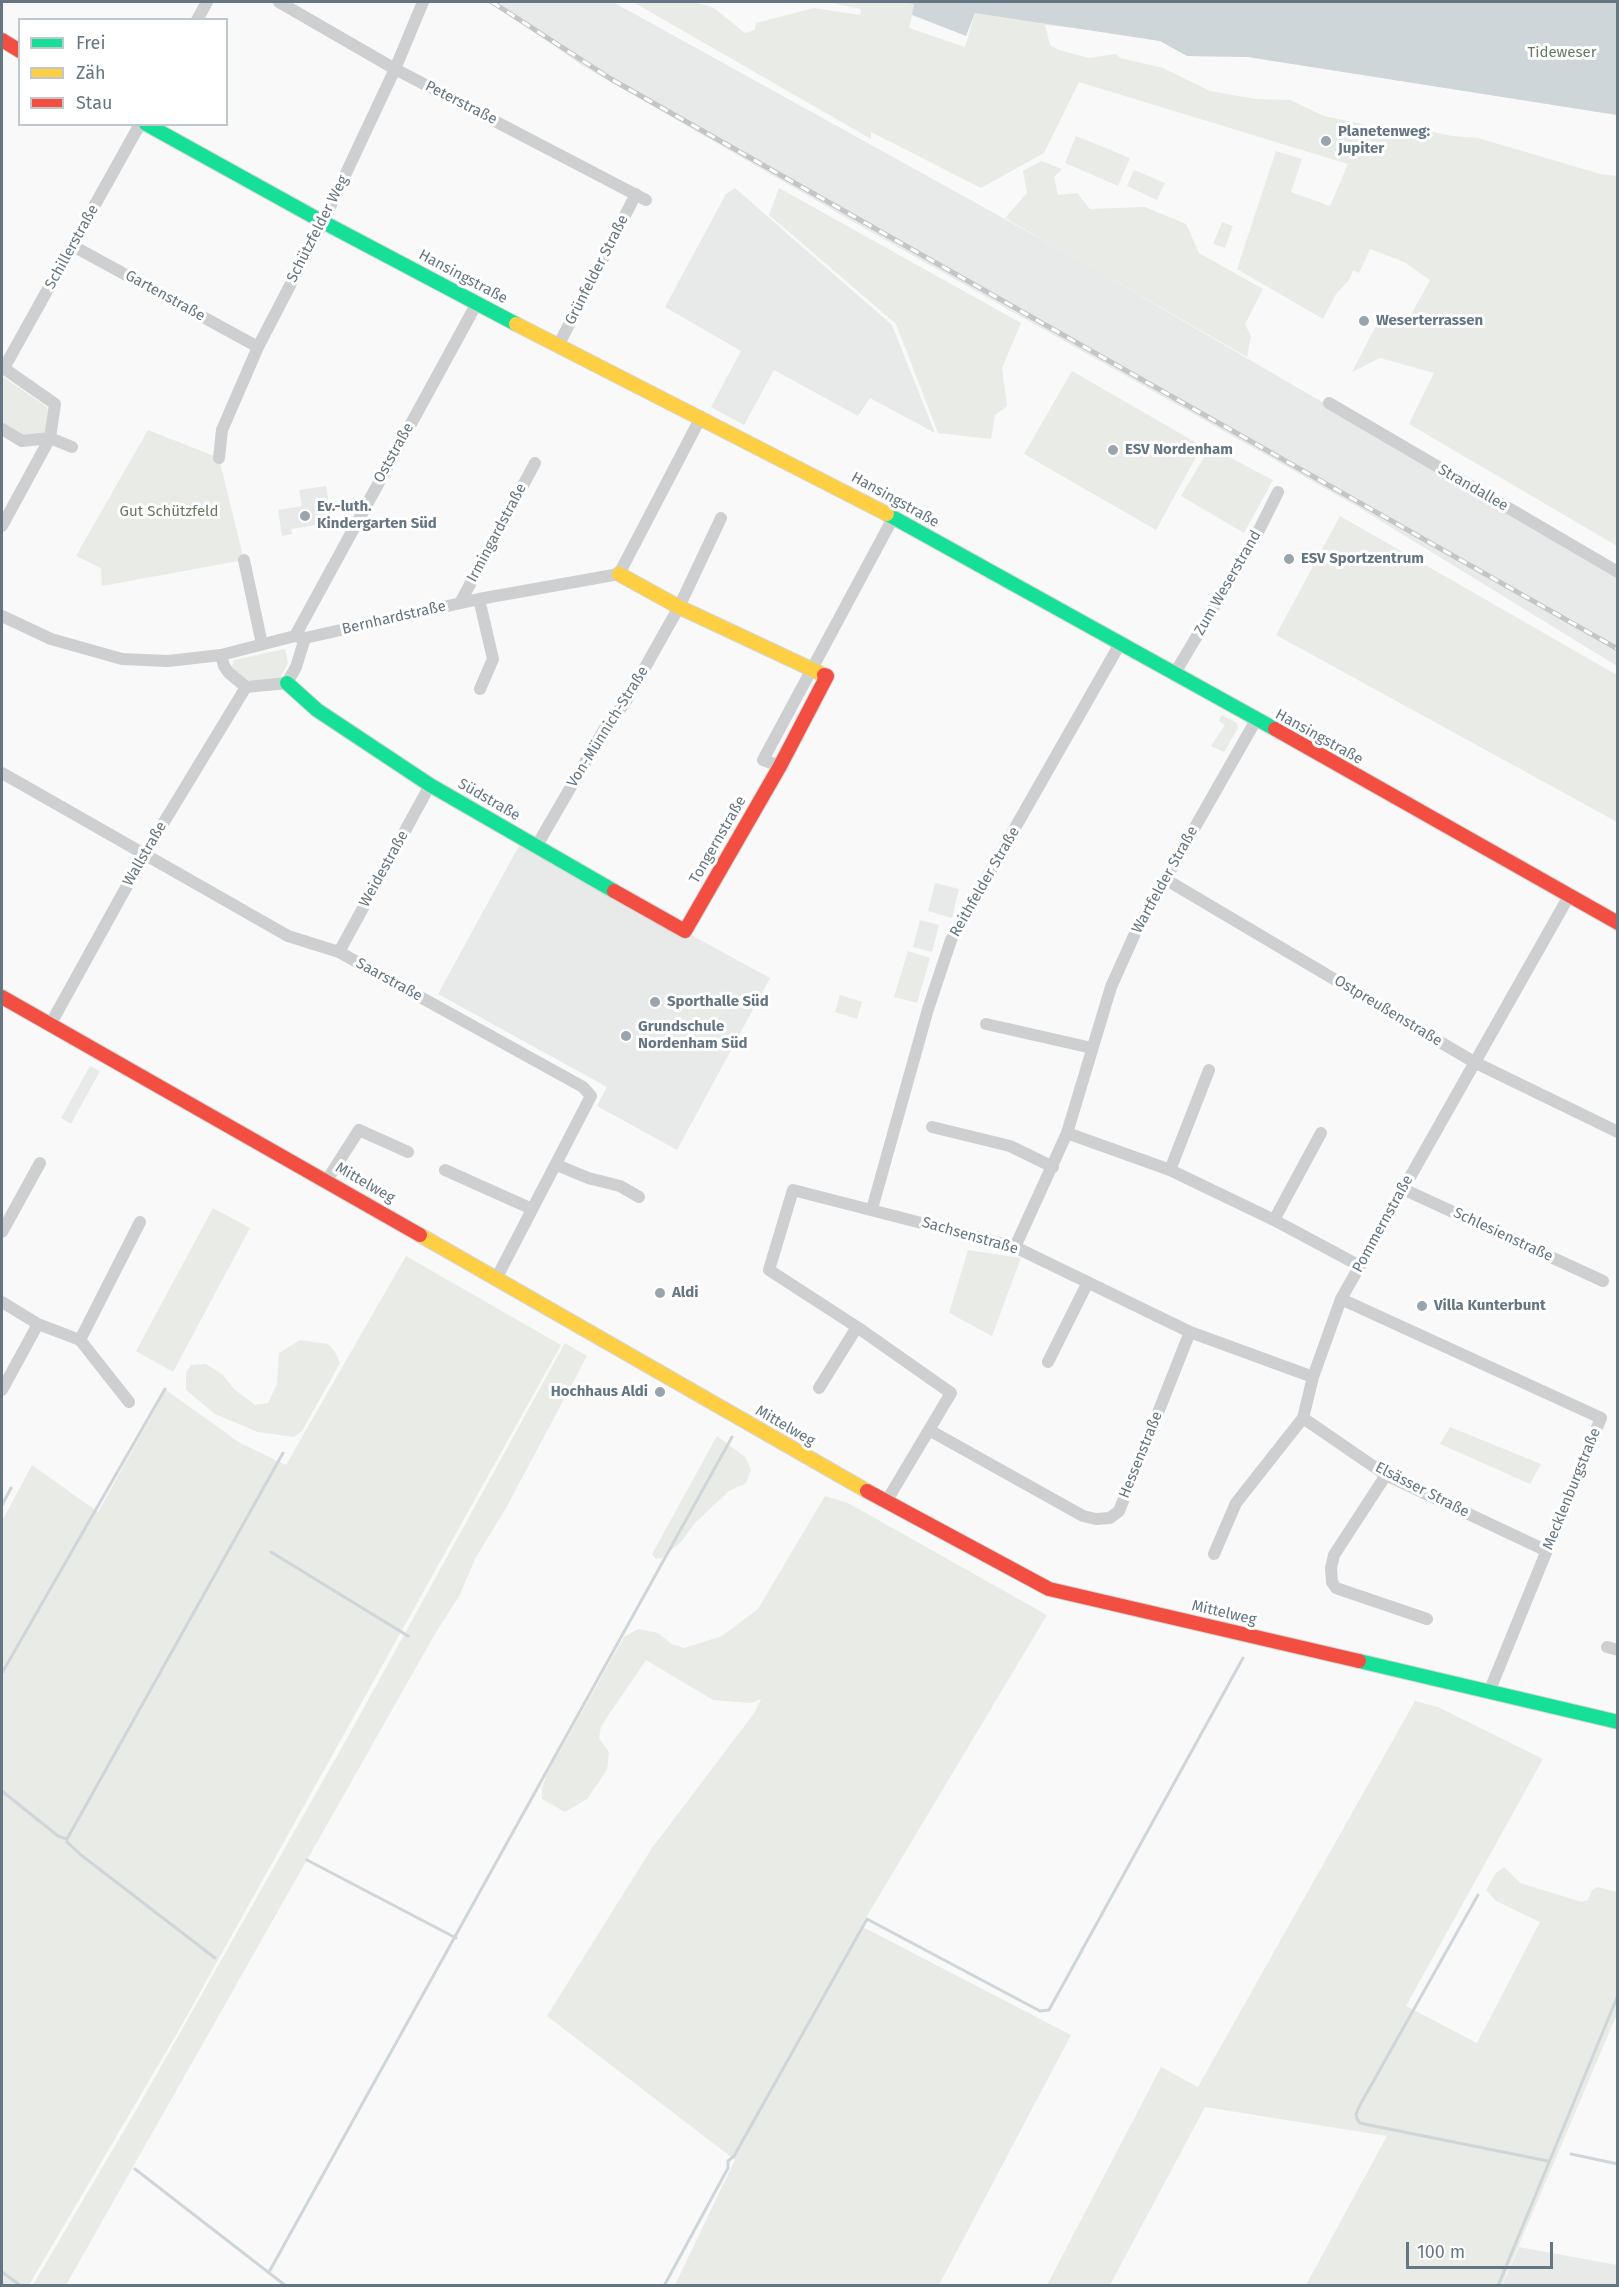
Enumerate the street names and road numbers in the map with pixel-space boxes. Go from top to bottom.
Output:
street label: Peterstraße [422,77,500,129]
street label: Schützfelder Weg [283,173,353,285]
street label: Schillerstraße [41,202,103,292]
street label: Grünfelder Straße [561,212,633,328]
street label: Hansingstraße [416,246,510,308]
street label: Gartenstraße [122,267,208,325]
street label: Oststraße [370,420,418,486]
street label: Strandallee [1435,461,1511,515]
street label: Hansingstraße [848,468,942,532]
street label: Irmingardstraße [463,481,531,585]
street label: Zum Weserstrand [1191,527,1265,639]
street label: Bernhardstraße [340,597,448,639]
street label: Von-Münnich-Straße [563,663,653,791]
street label: Hansingstraße [1272,705,1366,769]
street label: Südstraße [455,775,523,825]
street label: Tongernstraße [686,793,750,887]
street label: Wallstraße [119,818,171,890]
street label: Wartfelder Straße [1128,823,1202,937]
street label: Reithfelder Straße [946,824,1024,940]
street label: Weidestraße [356,828,412,910]
street label: Saarstraße [353,954,425,1006]
street label: Ostpreußenstraße [1331,972,1445,1050]
street label: Mittelweg [332,1159,398,1207]
street label: Pommernstraße [1349,1172,1417,1276]
street label: Schlesienstraße [1450,1204,1556,1266]
street label: Sachsenstraße [920,1214,1020,1258]
street label: Mittelweg [752,1402,818,1450]
street label: Hessenstraße [1115,1409,1167,1501]
street label: Mecklenburgstraße [1539,1425,1605,1553]
street label: Elsässer Straße [1372,1459,1472,1521]
street label: Mittelweg [1190,1597,1258,1629]

